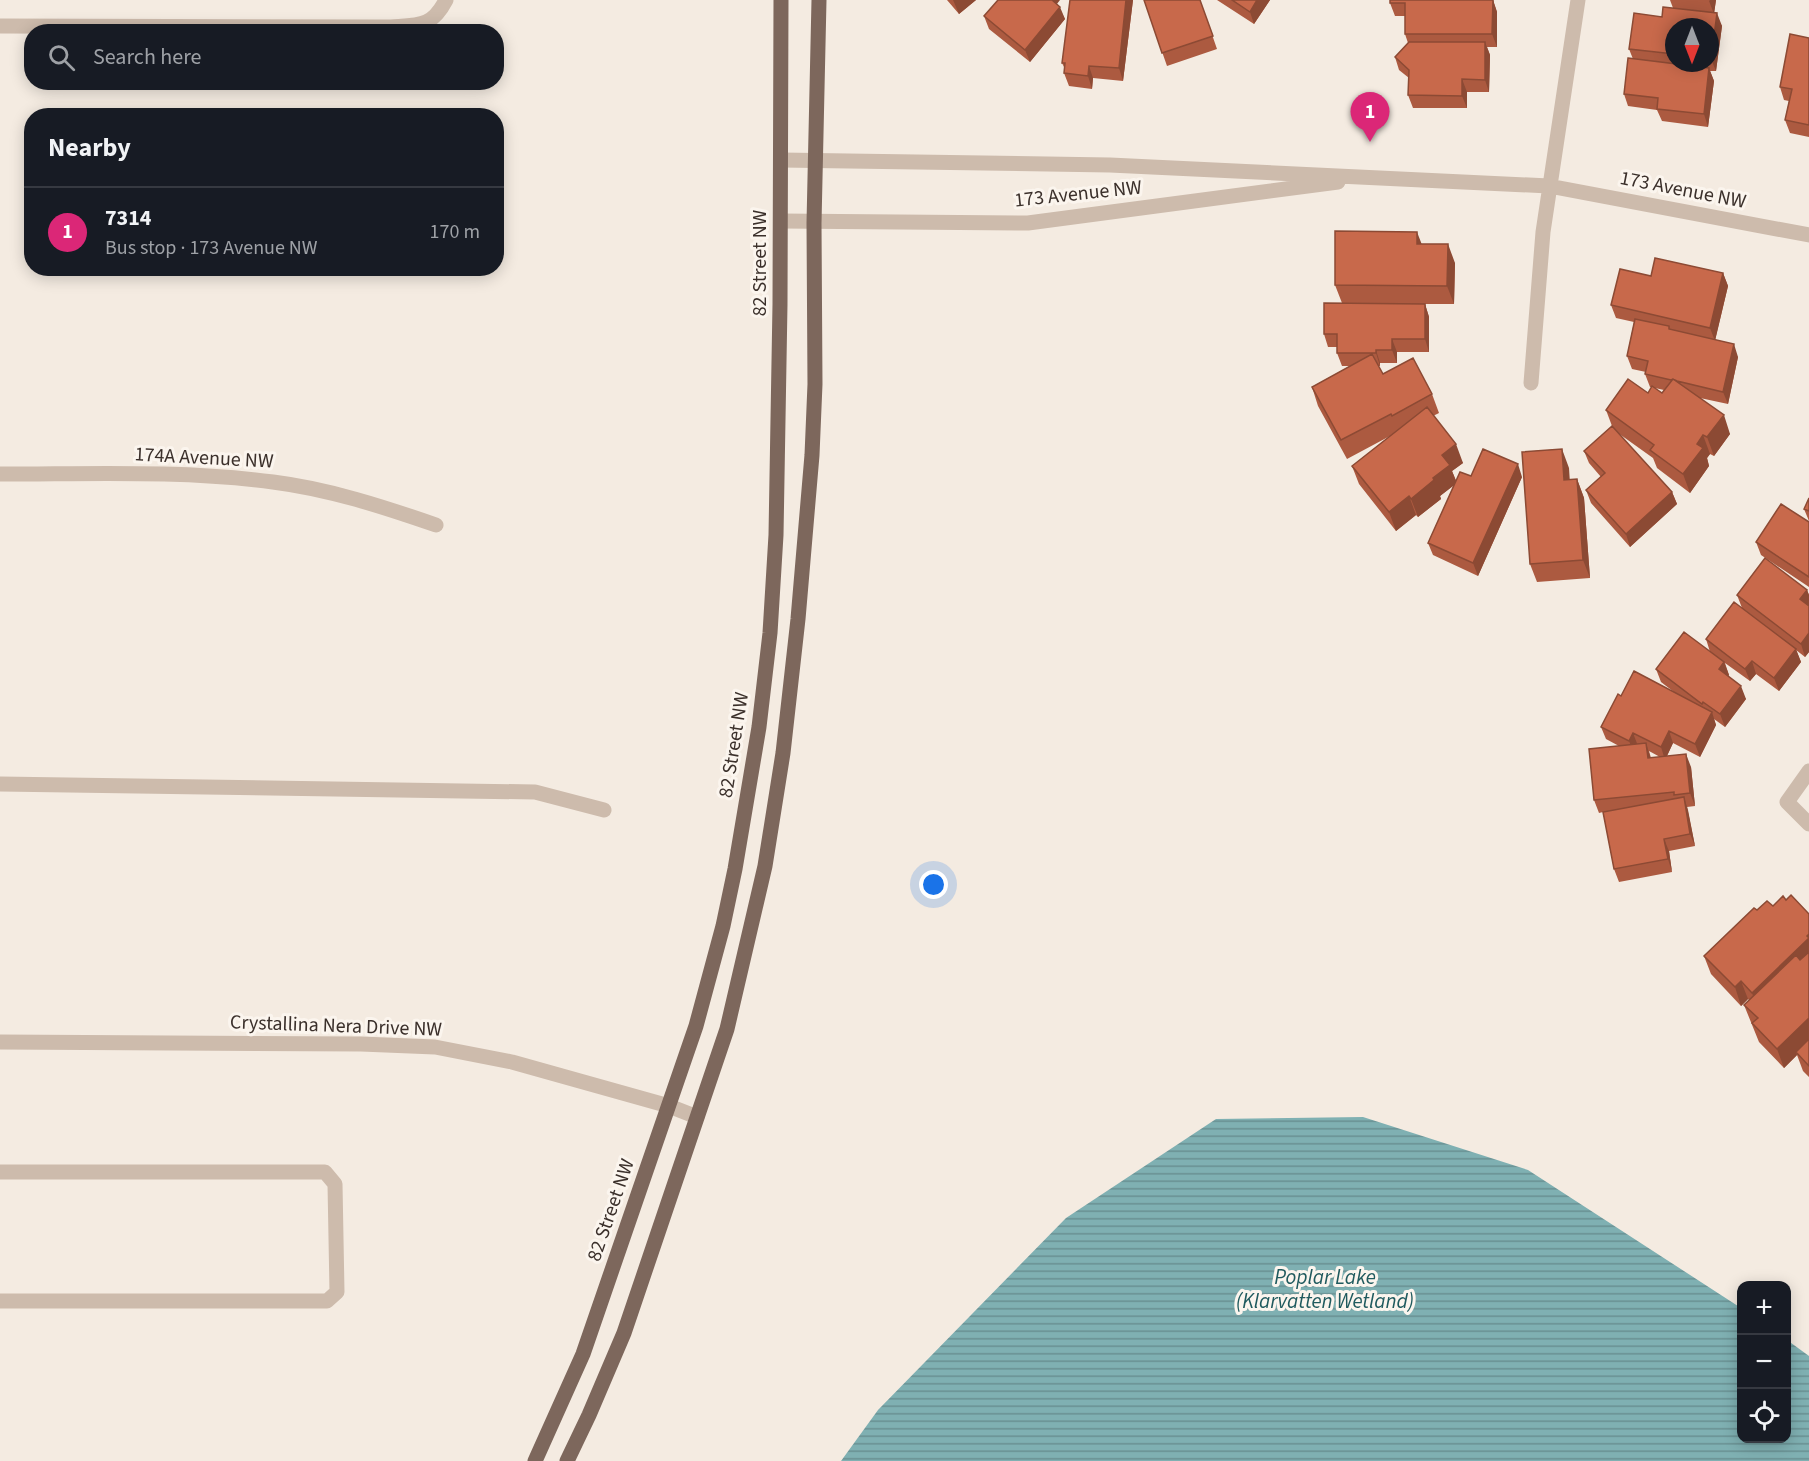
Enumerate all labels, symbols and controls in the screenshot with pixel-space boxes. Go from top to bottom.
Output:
north arrow [1665,18,1719,72]
search box [24,24,504,90]
icon: search [45,41,78,74]
text: Search here [93,41,201,73]
pin: 1 [1350,92,1390,142]
text: Nearby [48,129,131,166]
street label: 173 Avenue NW [1617,164,1749,216]
street label: 173 Avenue NW [1013,173,1143,215]
text: 7314 [105,202,151,234]
street label: 82 Street NW [746,209,774,316]
text: 1 [62,218,73,246]
text: 170 m [430,218,480,246]
text: Bus stop · 173 Avenue NW [105,234,318,262]
street label: 174A Avenue NW [134,440,274,476]
street label: 82 Street NW [712,690,756,800]
your location [919,870,948,899]
street label: Crystallina Nera Drive NW [229,1008,443,1044]
street label: 82 Street NW [580,1155,642,1265]
water label: Poplar Lake (Klarvatten Wetland) [1236,1262,1414,1316]
map controls [1737,1281,1791,1443]
button: + [1737,1281,1791,1335]
button: − [1737,1335,1791,1389]
button: locate [1737,1389,1791,1443]

